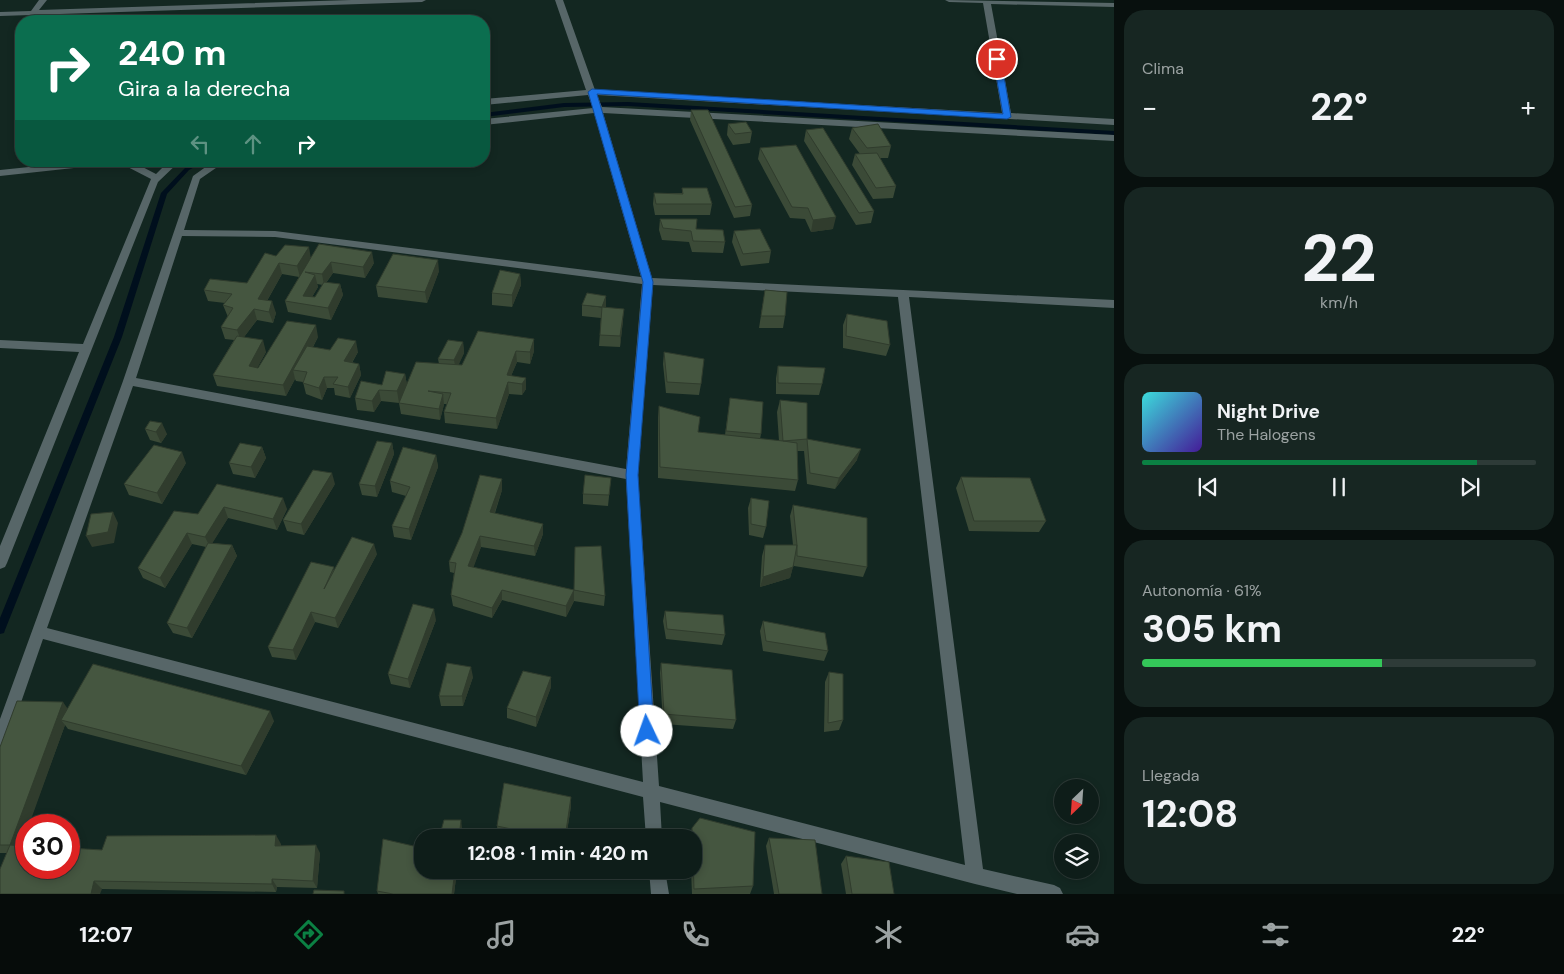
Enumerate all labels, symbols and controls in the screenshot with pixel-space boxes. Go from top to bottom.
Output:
text: 240 m [118,30,227,76]
icon: right [35,35,100,100]
pin [976,38,1018,80]
icon: arrive [983,45,1011,73]
text: Clima [1142,58,1184,79]
text: Gira a la derecha [118,74,290,103]
text: 22° [1310,82,1368,132]
text: − [1142,89,1157,126]
text: + [1521,89,1536,126]
icon: left [186,130,214,158]
icon: ahead [239,130,267,158]
icon: right [292,130,320,158]
text: 22 [1301,217,1377,301]
text: km/h [1320,292,1358,313]
text: Night Drive [1217,399,1320,424]
text: The Halogens [1217,424,1316,445]
icon: previous [1194,473,1222,501]
icon: pause [1325,473,1353,501]
icon: next [1456,473,1484,501]
text: Autonomía · 61% [1142,580,1262,601]
text: 305 km [1142,604,1282,654]
position arrow [620,704,672,756]
text: Llegada [1142,765,1199,786]
north arrow [1054,779,1099,824]
map controls [1054,779,1099,879]
text: 12:08 [1142,789,1238,839]
speed limit sign: 30 [15,814,80,879]
button: layers [1054,834,1099,879]
text: 12:08 · 1 min · 420 m [468,841,648,866]
icon: directions [291,917,326,952]
icon: music [484,917,519,952]
icon: phone [678,917,713,952]
icon: climate [871,917,906,952]
icon: car [1065,917,1100,952]
icon: filters [1258,917,1293,952]
text: 12:07 [79,920,133,949]
text: 22° [1451,920,1485,949]

